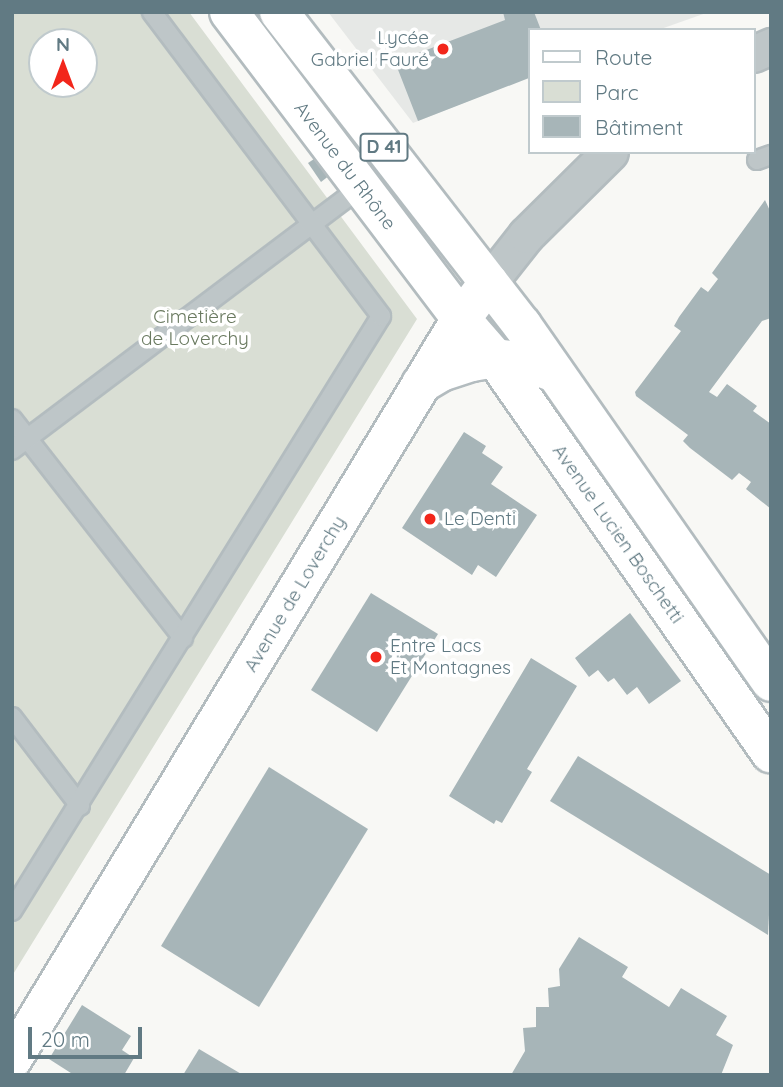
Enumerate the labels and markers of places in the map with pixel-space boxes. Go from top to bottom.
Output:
place label: Lycée Gabriel Fauré [311,27,429,71]
marker: Lycée Gabriel Fauré [435,41,451,57]
place label: Le Denti [444,508,516,530]
marker: Le Denti [422,511,438,527]
place label: Entre Lacs Et Montagnes [390,635,511,679]
marker: Entre Lacs Et Montagnes [368,649,384,665]

